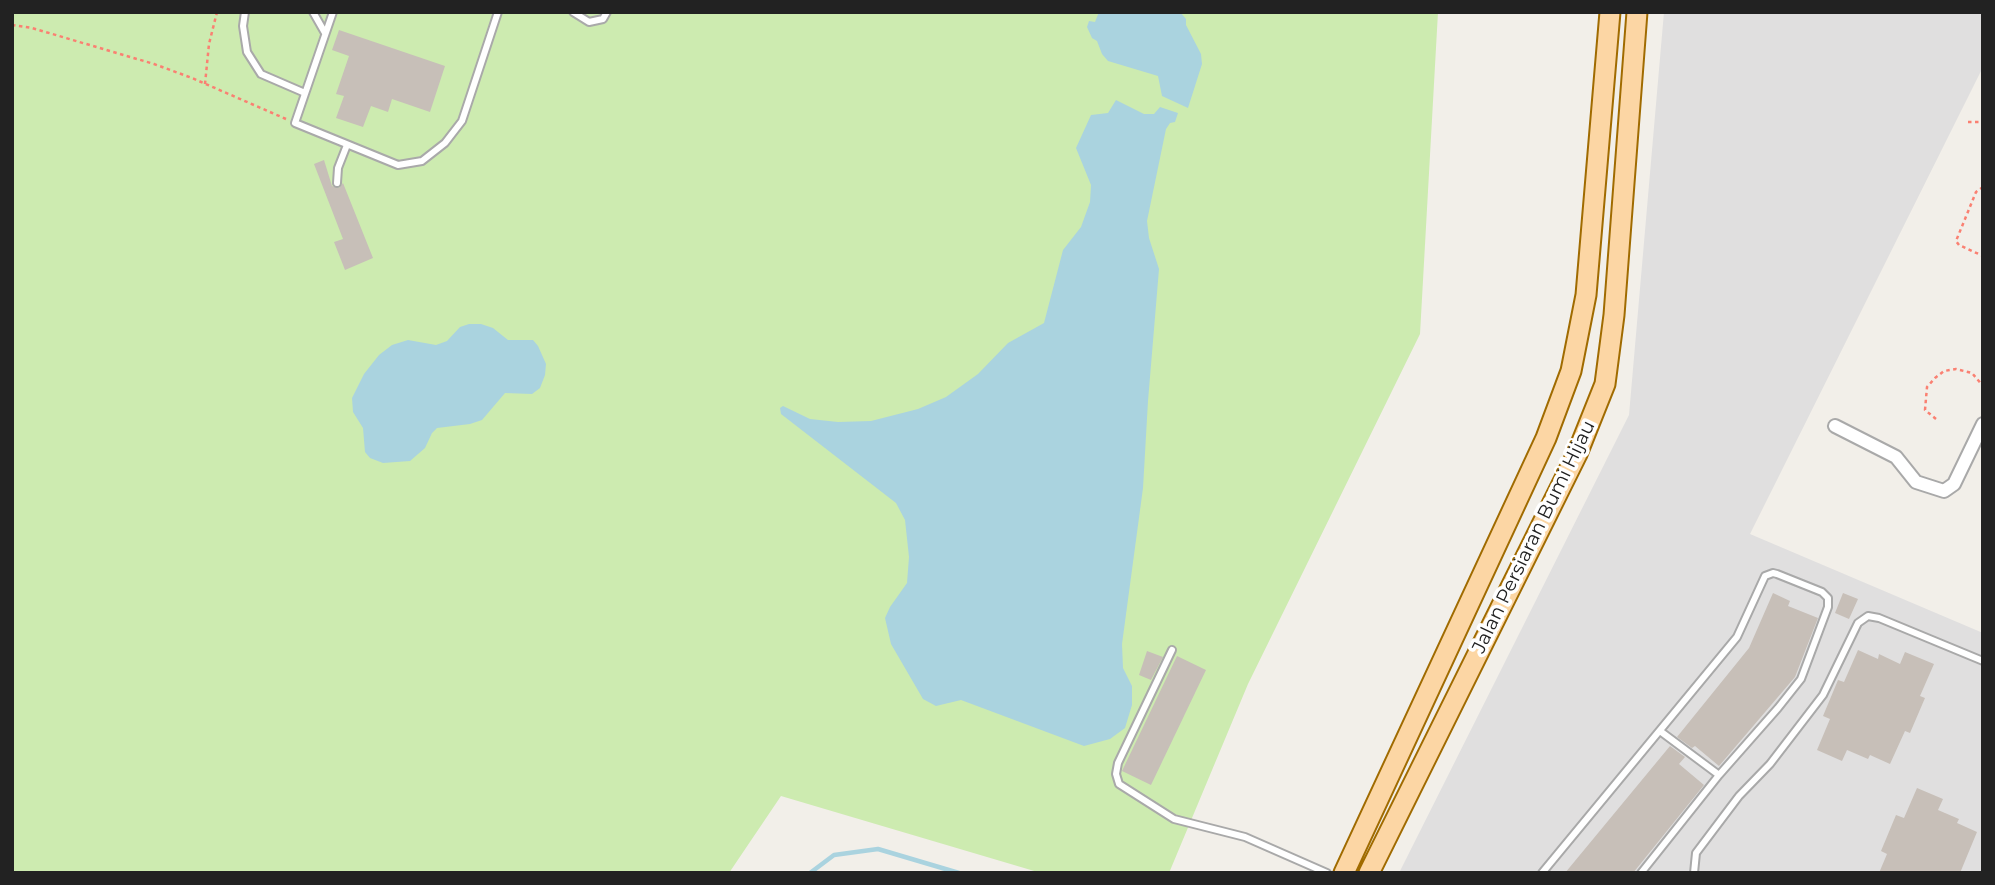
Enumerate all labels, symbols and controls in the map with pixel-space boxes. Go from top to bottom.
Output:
street label: Jalan Persiaran Bumi Hijau [1468,417,1600,657]

